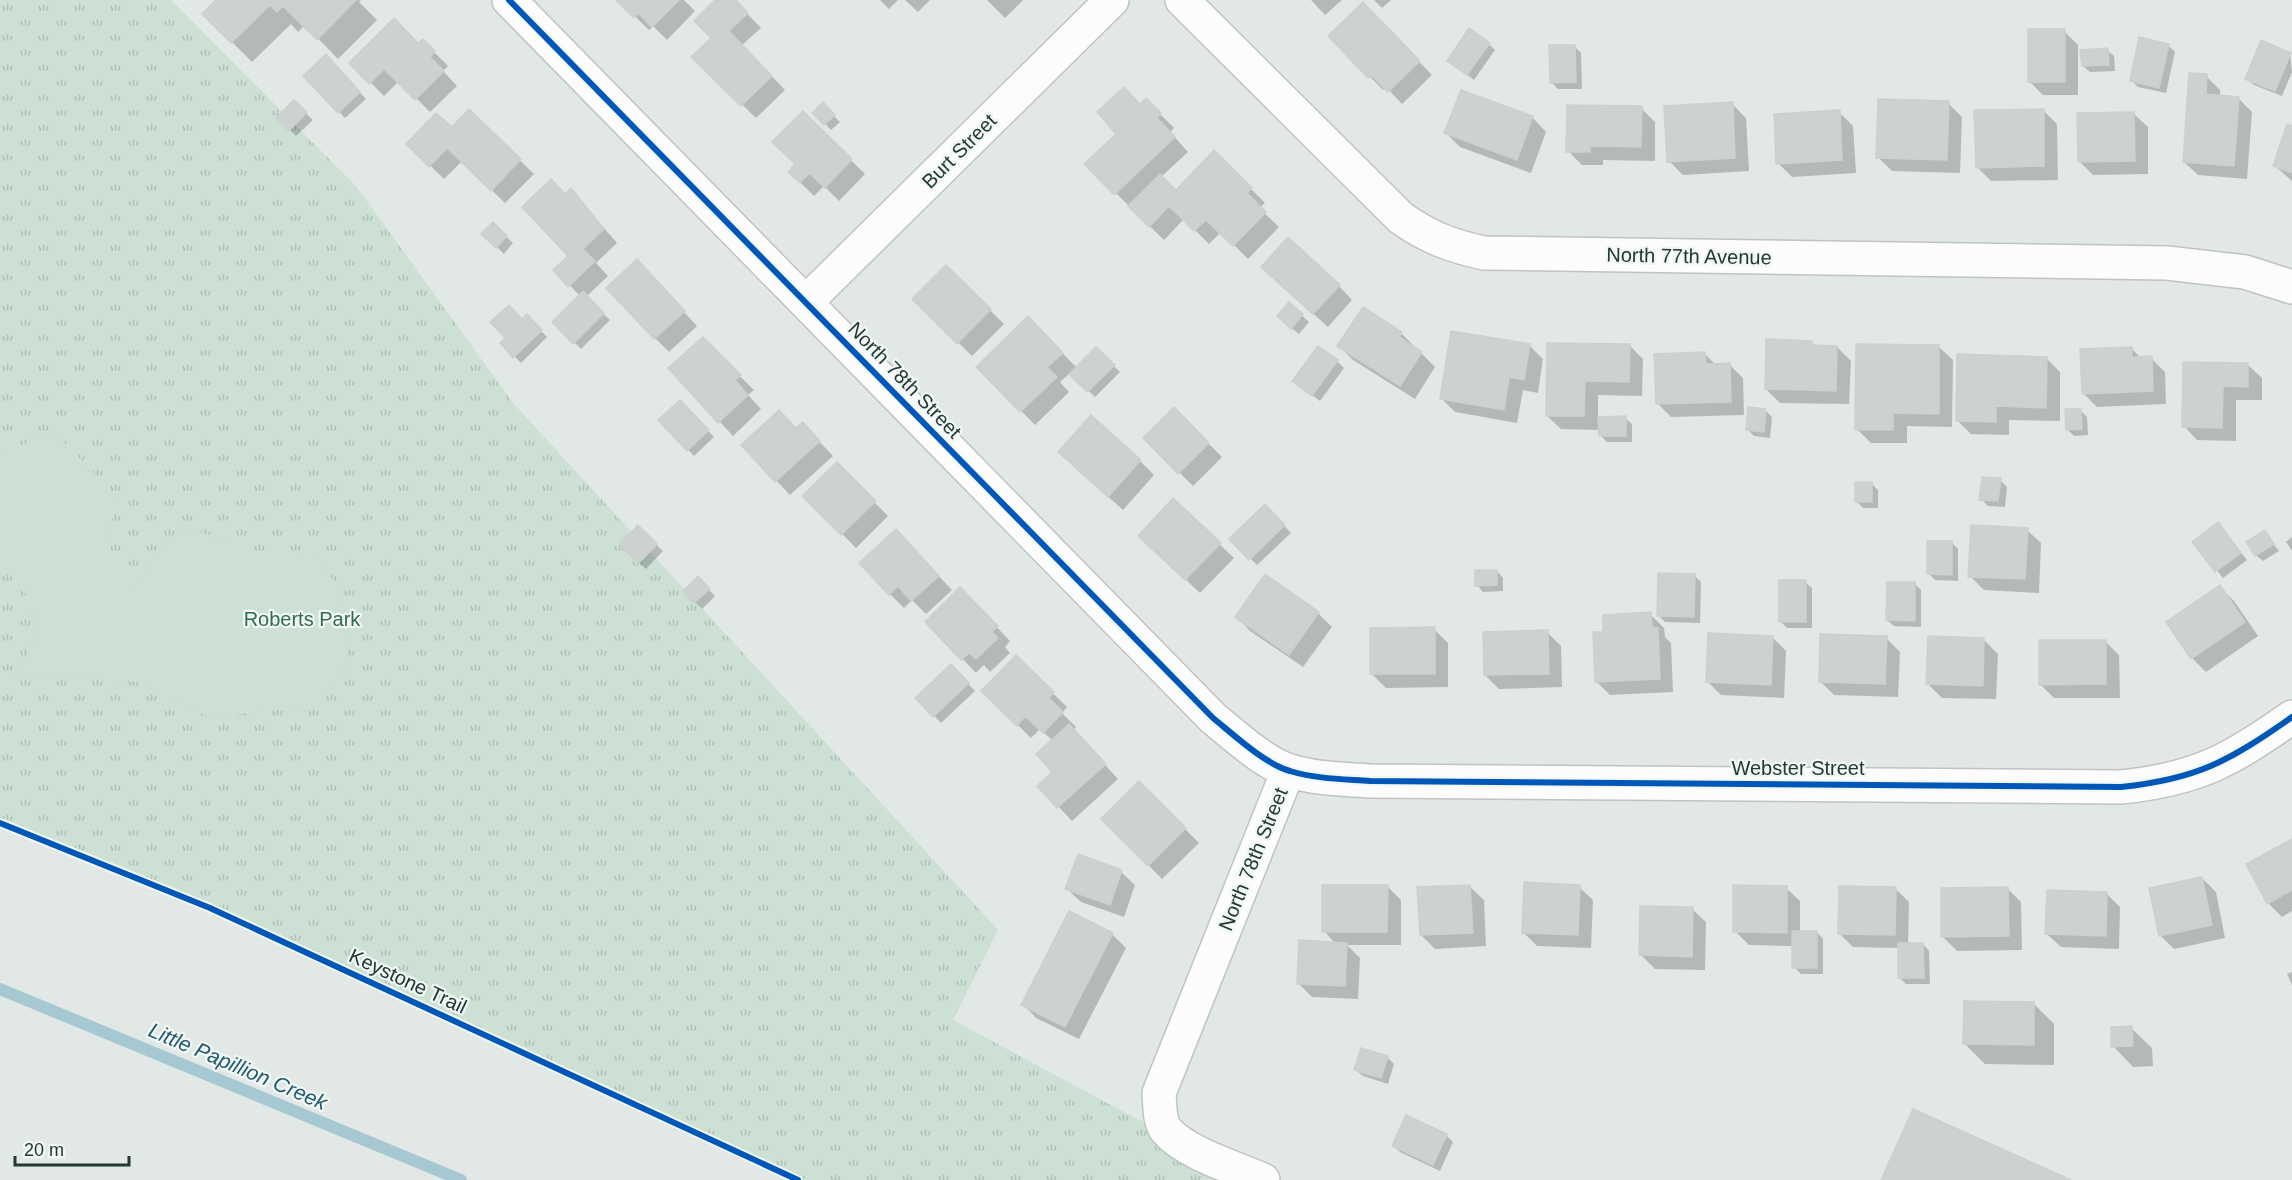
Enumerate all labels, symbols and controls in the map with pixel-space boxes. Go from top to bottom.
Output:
street label: Burt Street [917,109,1001,193]
street label: North 77th Avenue [1606,244,1772,268]
street label: North 78th Street [844,318,966,443]
park label: Roberts Park [244,608,361,630]
street label: Webster Street [1731,757,1865,779]
street label: North 78th Street [1214,784,1292,934]
street label: Keystone Trail [346,944,470,1018]
water label: Little Papillion Creek [145,1018,332,1115]
scale bar [15,1129,129,1167]
text: 20 m [24,1140,64,1160]

